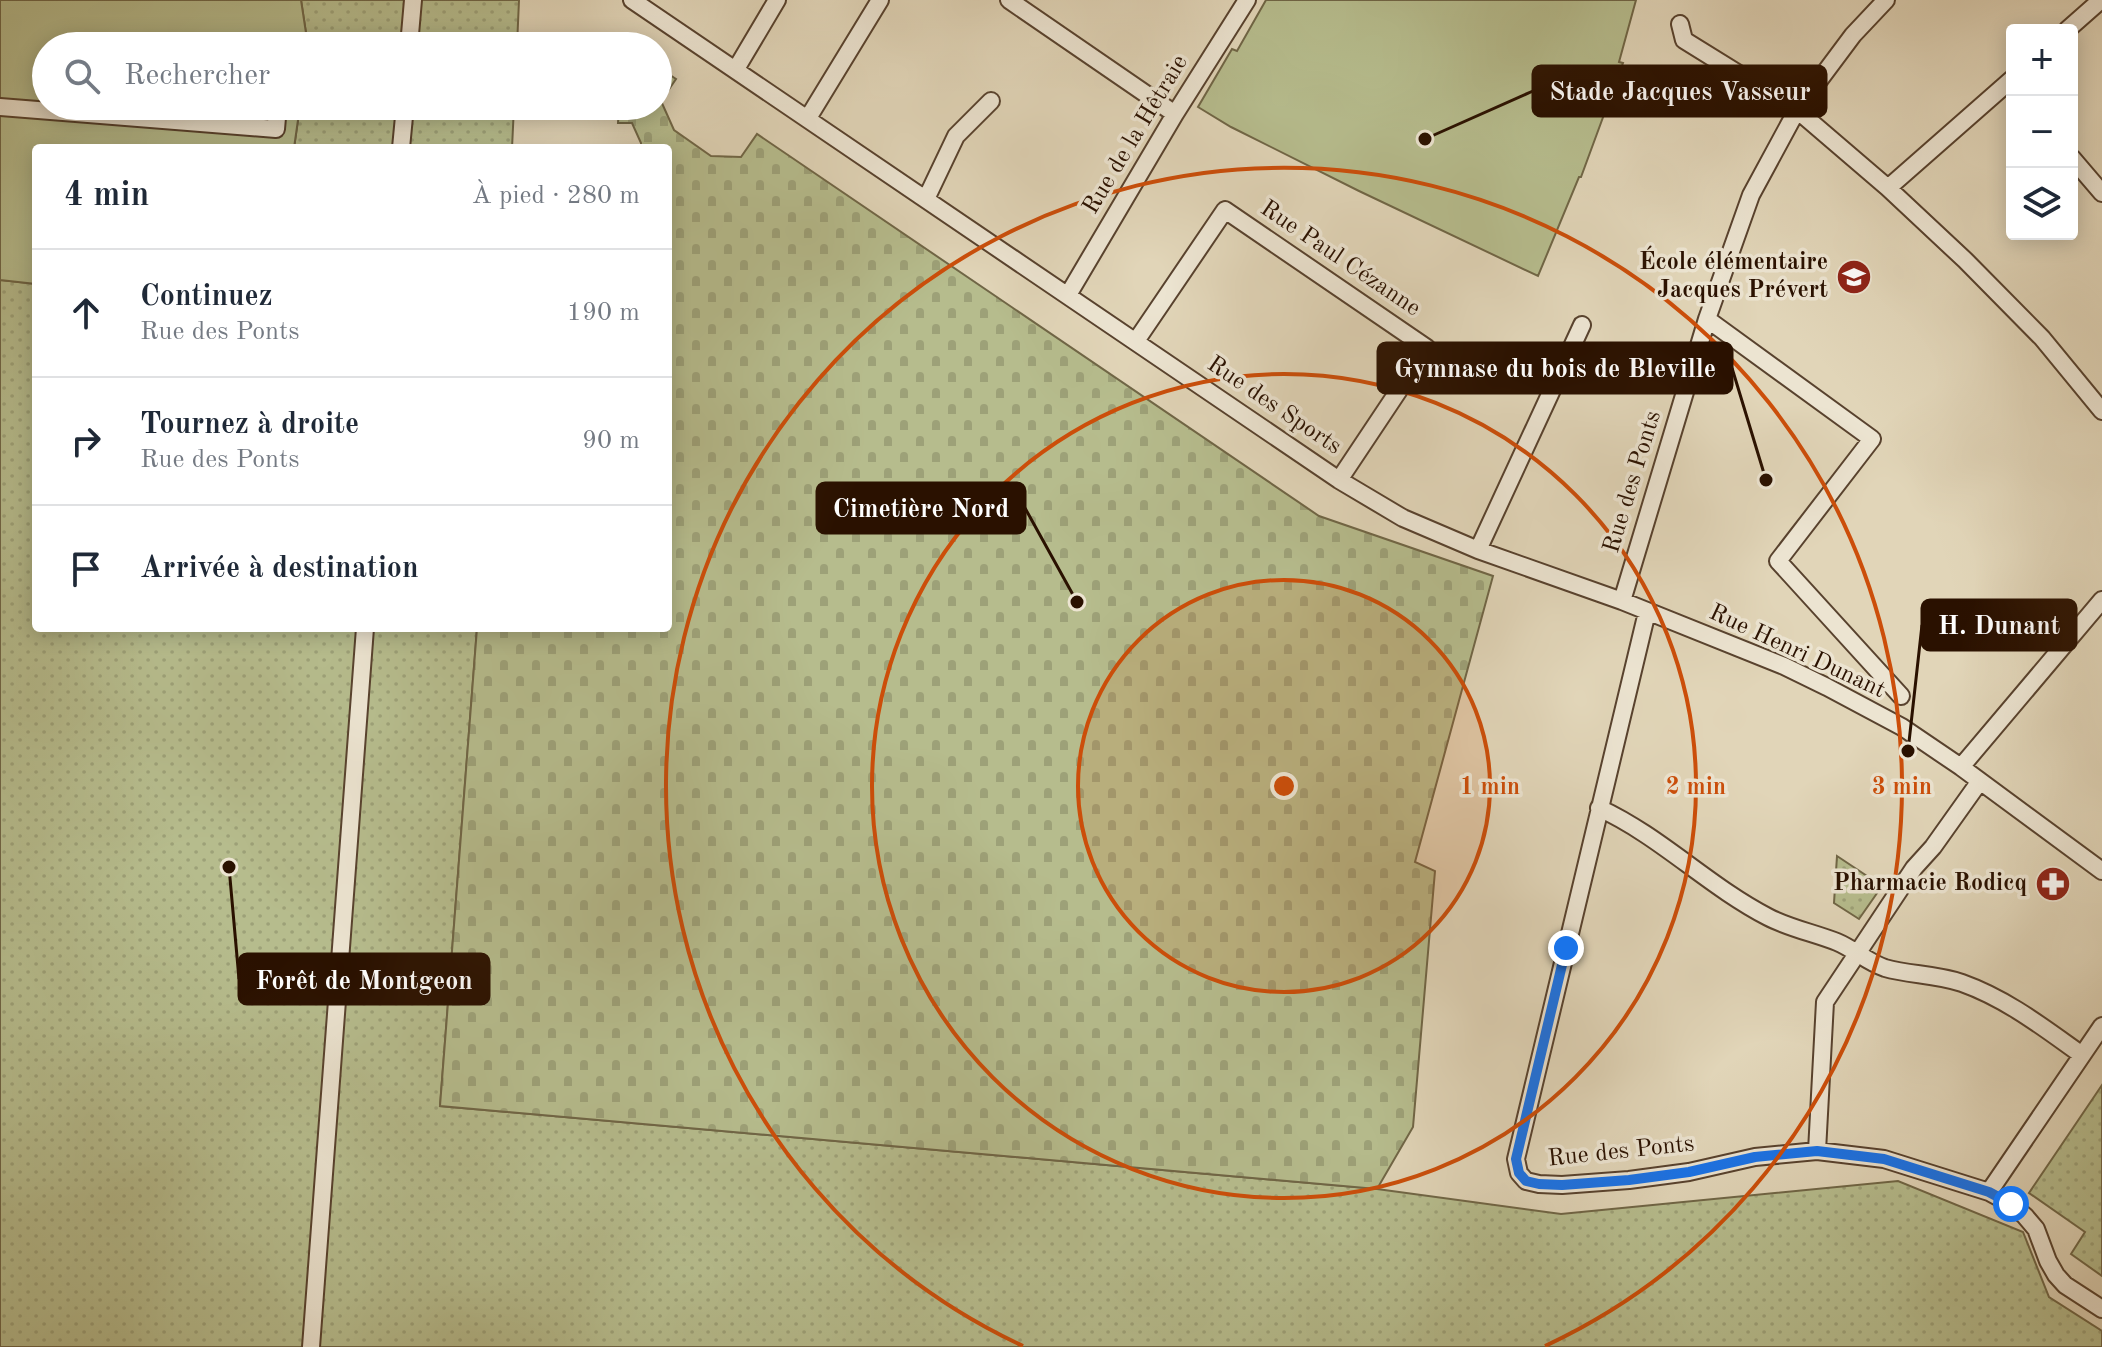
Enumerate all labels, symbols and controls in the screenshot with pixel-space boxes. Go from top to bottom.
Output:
map controls [2006,24,2078,240]
button: + [2006,24,2078,96]
search box [32,32,672,120]
street label: Rue de la Hêtraie [1079,51,1193,219]
icon: search [60,54,104,98]
text: Rechercher [124,61,270,91]
callout: Stade Jacques Vasseur [1533,66,1826,116]
text: Stade Jacques Vasseur [1549,80,1811,106]
button: − [2006,96,2078,168]
button: layers [2006,168,2078,240]
text: 4 min [64,179,149,213]
text: À pied · 280 m [472,183,640,209]
street label: Rue Paul Cézanne [1256,197,1424,321]
place label: École élémentaire Jacques Prévert [1639,245,1828,303]
school or university icon: École élémentaire Jacques Prévert [1835,258,1873,296]
text: Continuez [140,282,273,312]
icon: ahead [64,291,108,335]
text: 190 m [567,300,640,326]
text: Rue des Ponts [140,319,299,345]
callout: Gymnase du bois de Bleville [1378,343,1732,393]
street label: Rue des Sports [1202,352,1346,460]
text: Gymnase du bois de Bleville [1394,357,1716,383]
street label: Rue des Ponts [1600,408,1666,556]
text: Tournez à droite [140,410,359,440]
icon: right [64,419,108,463]
text: 90 m [582,428,640,454]
text: Rue des Ponts [140,447,299,473]
callout: Cimetière Nord [817,483,1025,533]
text: Cimetière Nord [833,497,1009,523]
icon: arrive [64,547,108,591]
text: Arrivée à destination [140,554,419,584]
callout: H. Dunant [1922,600,2076,650]
street label: Rue Henri Dunant [1705,601,1889,703]
text: H. Dunant [1938,614,2060,640]
centre of rings [1270,772,1298,800]
text: 1 min [1460,776,1520,800]
text: 2 min [1666,776,1726,800]
text: 3 min [1872,776,1932,800]
pharmacy icon: Pharmacie Rodicq [2034,865,2072,903]
place label: Pharmacie Rodicq [1833,872,2027,896]
route end [1548,930,1584,966]
callout: Forêt de Montgeon [239,954,489,1004]
text: Forêt de Montgeon [255,969,473,995]
street label: Rue des Ponts [1547,1132,1695,1172]
route start [1993,1186,2029,1222]

